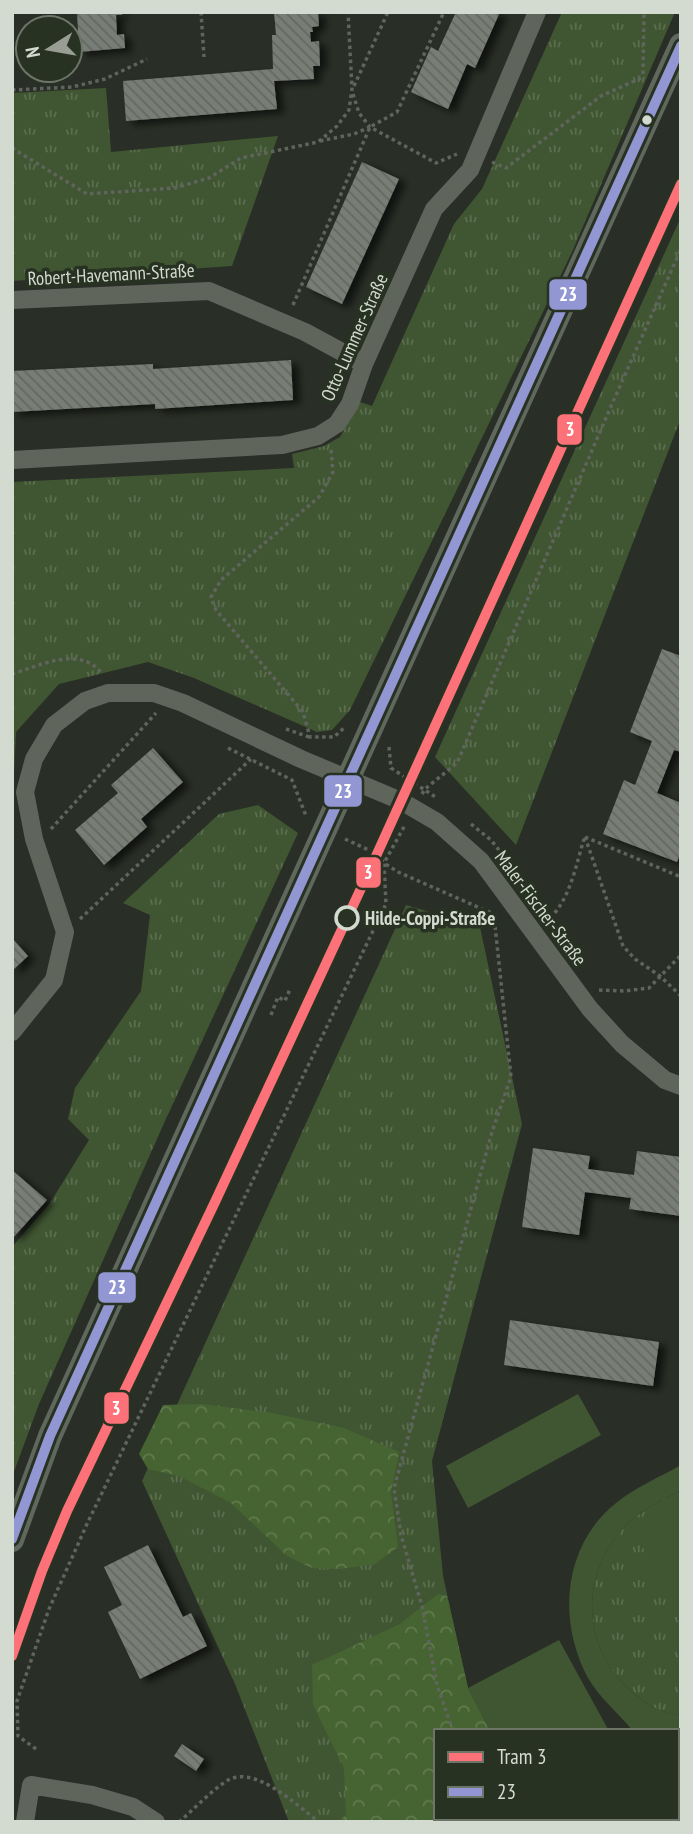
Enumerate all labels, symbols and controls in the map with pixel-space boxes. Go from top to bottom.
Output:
north arrow [14,14,84,84]
text: N [20,45,45,60]
unlabelled marker [640,113,654,127]
street label: Robert-Havemann-Straße [27,258,195,290]
street label: Otto-Lummer-Straße [315,269,393,404]
line badge: 23 [548,278,588,311]
text: 23 [559,282,577,306]
line badge: 3 [556,413,583,446]
text: 3 [565,417,575,441]
line badge: 23 [323,774,363,808]
text: 23 [334,779,352,803]
street label: Maler-Fischer-Straße [490,846,592,970]
line badge: 3 [355,856,382,889]
text: 3 [363,860,373,884]
marker: Hilde-Coppi-Straße [335,906,359,930]
place label: Hilde-Coppi-Straße [365,906,495,930]
line badge: 23 [97,1271,137,1304]
text: 23 [108,1275,126,1299]
line badge: 3 [103,1391,130,1425]
text: 3 [111,1396,121,1420]
legend [434,1729,679,1820]
text: Tram 3 [497,1743,546,1770]
text: 23 [497,1778,516,1805]

